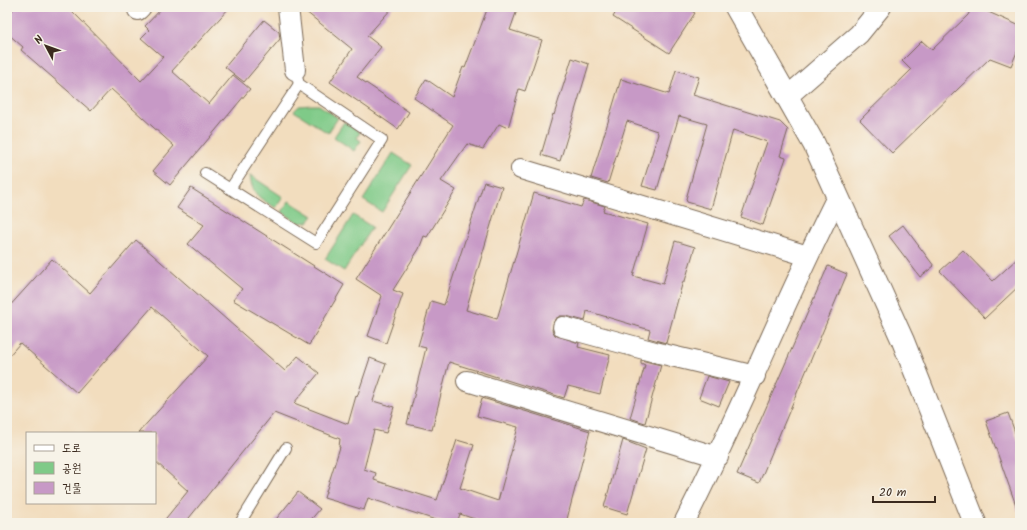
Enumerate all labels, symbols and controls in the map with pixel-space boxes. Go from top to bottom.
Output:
north arrow [26,26,66,66]
text: N [30,32,48,49]
legend [26,432,156,504]
text: 도로 [62,439,81,458]
text: 공원 [62,459,81,478]
scale bar [873,478,935,504]
text: 건물 [62,479,82,498]
text: 20 m [879,483,907,502]

